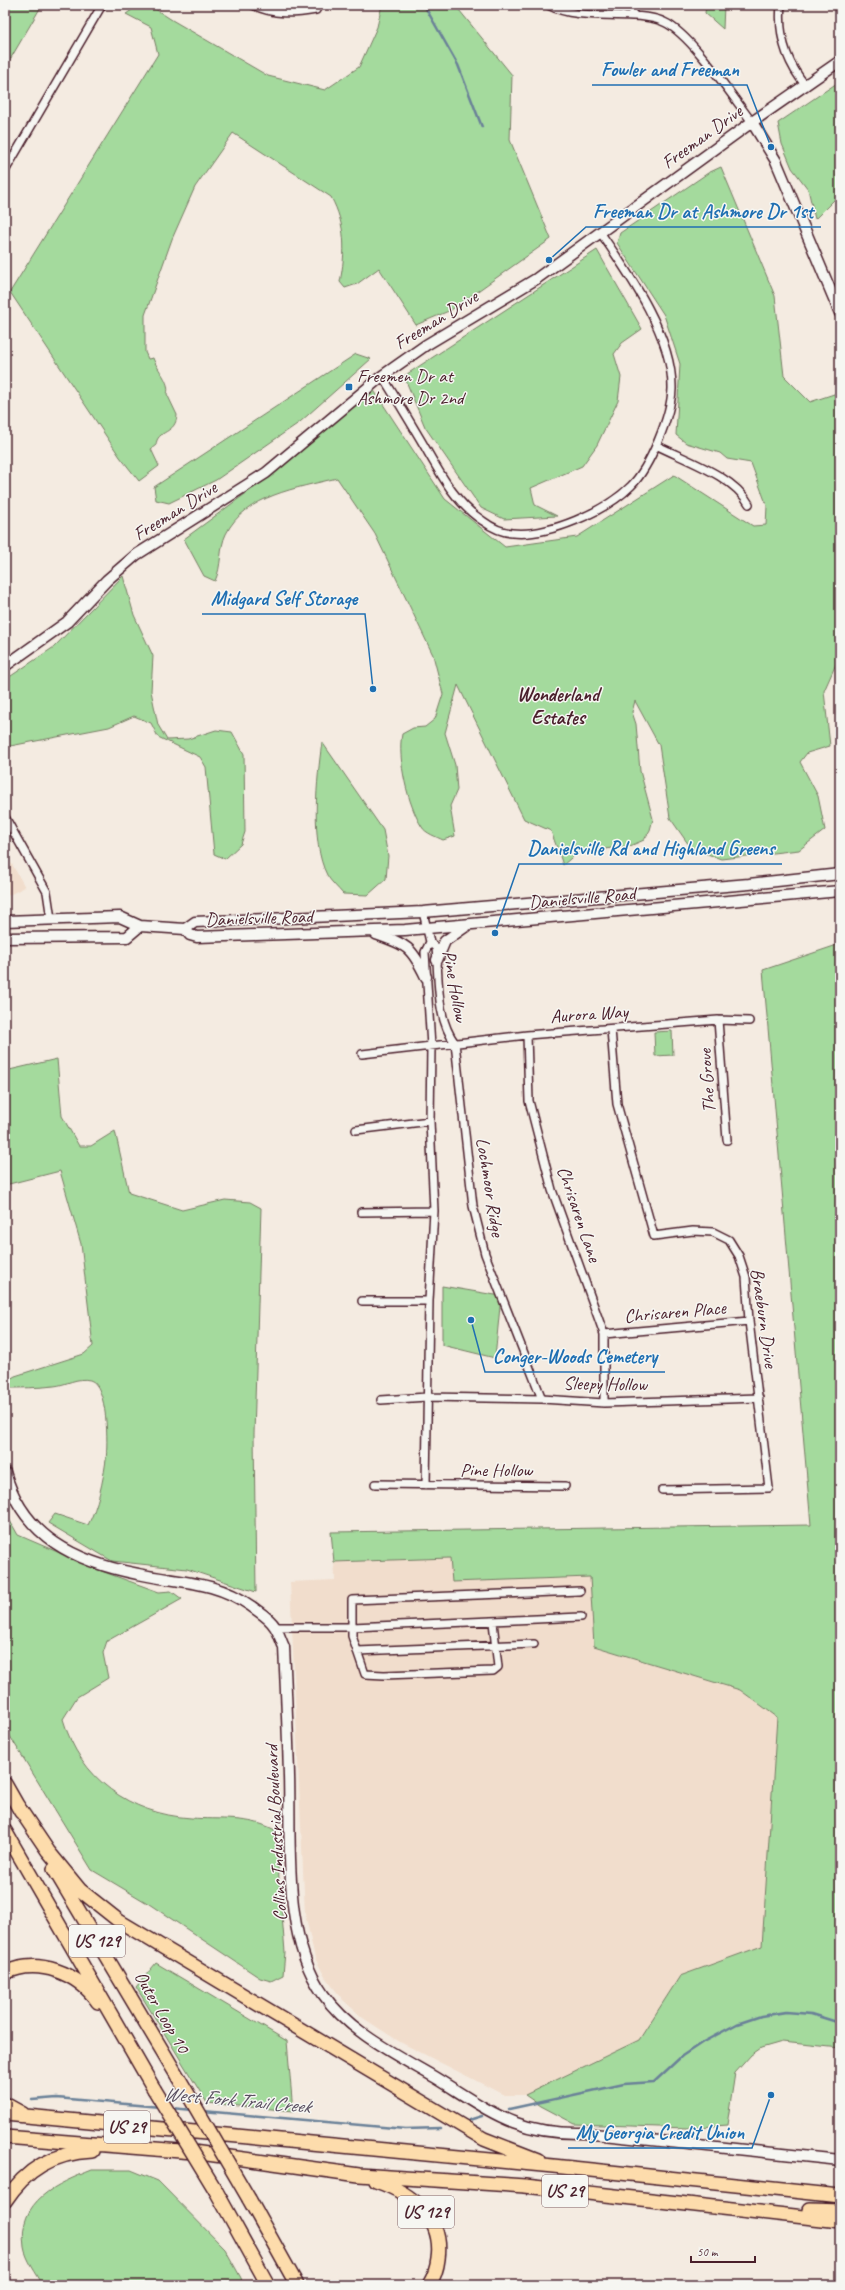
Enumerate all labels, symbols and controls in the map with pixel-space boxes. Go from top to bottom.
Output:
callout: Fowler and Freeman [592,53,747,85]
text: Fowler and Freeman [601,57,740,82]
street label: Freeman Drive [657,99,749,174]
callout: Freeman Dr at Ashmore Dr 1st [586,195,821,227]
text: Freeman Dr at Ashmore Dr 1st [593,199,815,224]
street label: Freeman Drive [390,284,484,355]
place label: Freemen Dr at Ashmore Dr 2nd [357,364,467,410]
marker: Freemen Dr at Ashmore Dr 2nd [344,382,354,392]
street label: Freeman Drive [129,475,223,546]
callout: Midgard Self Storage [202,582,365,614]
text: Midgard Self Storage [211,586,359,611]
district label: Wonderland Estates [517,682,603,730]
callout: Danielsville Rd and Highland Greens [519,832,782,864]
text: Danielsville Rd and Highland Greens [528,836,776,861]
street label: Danielsville Road [528,881,640,915]
street label: Danielsville Road [205,904,316,932]
street label: Pine Hollow [437,948,473,1026]
street label: Aurora Way [549,999,630,1029]
street label: The Grove [693,1046,721,1114]
street label: Lochmoor Ridge [470,1136,510,1240]
street label: Chrisaren Lane [551,1163,607,1267]
street label: Braeburn Drive [745,1267,783,1371]
street label: Chrisaren Place [623,1295,729,1328]
callout: Conger-Woods Cemetery [485,1340,665,1372]
text: Conger-Woods Cemetery [493,1344,659,1369]
street label: Sleepy Hollow [563,1371,648,1397]
street label: Pine Hollow [460,1458,534,1482]
street label: Collins Industrial Boulevard [259,1741,293,1922]
road number: US 129 [69,1925,125,1957]
street label: Outer Loop 10 [129,1967,196,2059]
water label: West Fork Trail Creek [163,2081,315,2119]
road number: US 29 [104,2111,150,2143]
callout: My Georgia Credit Union [568,2116,752,2148]
text: My Georgia Credit Union [576,2120,745,2145]
road number: US 29 [542,2175,588,2207]
road number: US 129 [398,2196,454,2228]
scale bar [691,2238,755,2264]
text: 50 m [697,2244,719,2260]

